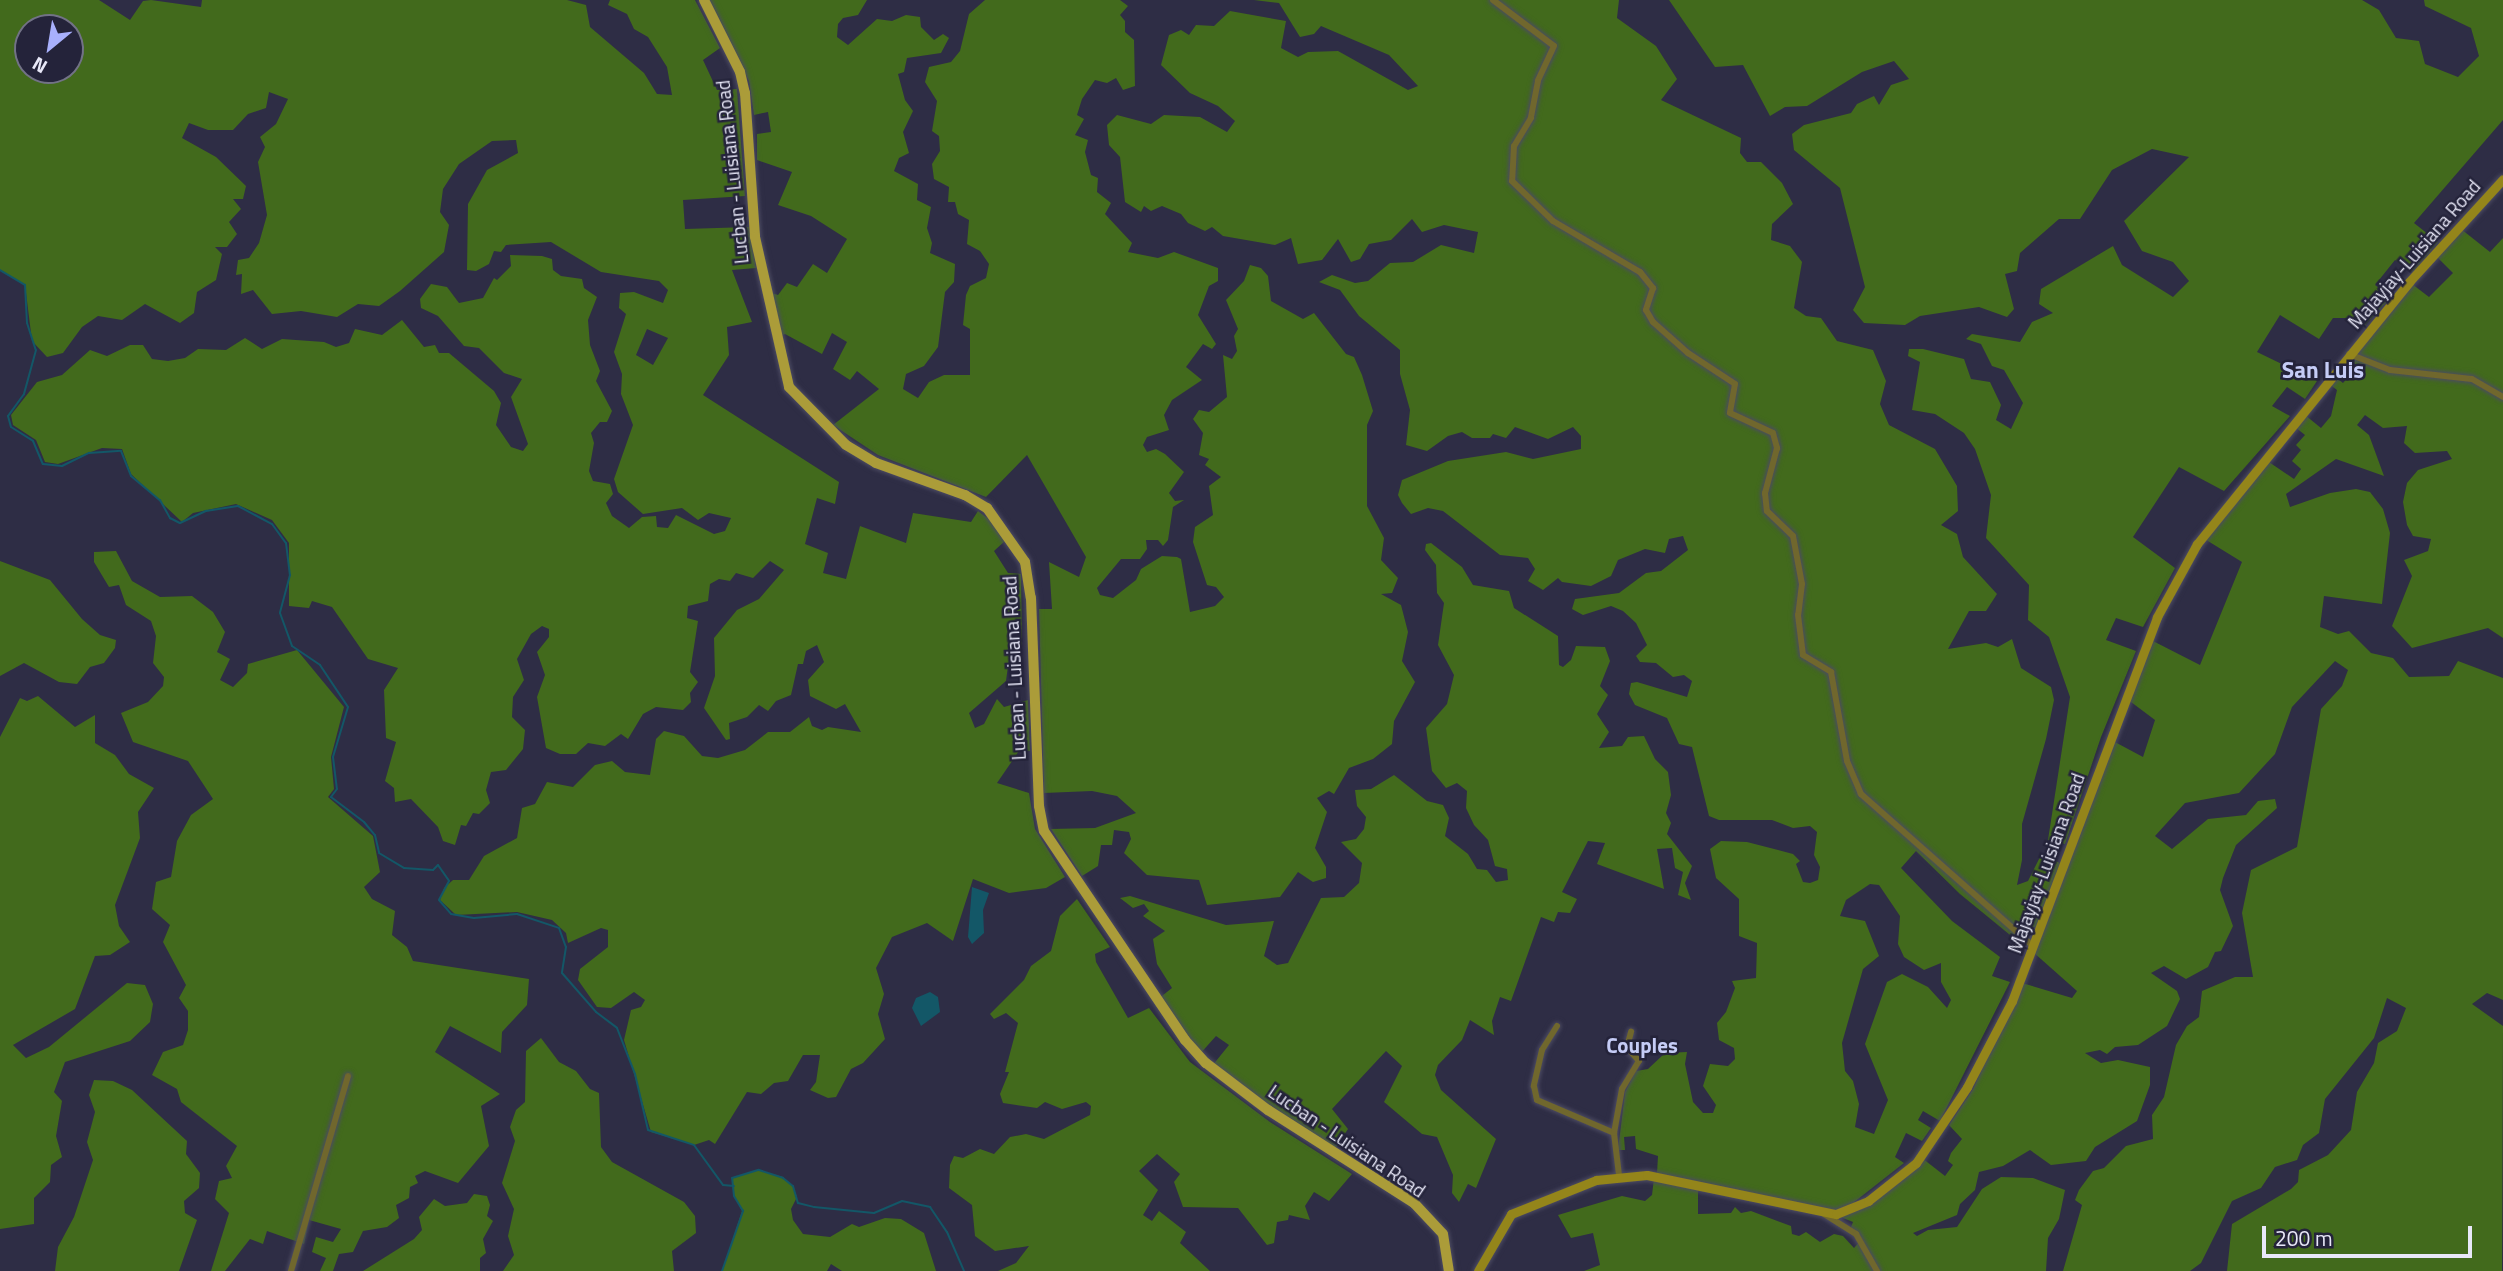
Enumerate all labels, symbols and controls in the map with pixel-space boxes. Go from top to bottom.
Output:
north arrow [14,14,84,84]
text: N [26,50,52,82]
street label: Lucban - Luisiana Road [711,79,753,265]
street label: Majayjay-Luisiana Road [2343,175,2485,333]
district label: San Luis [2282,356,2364,384]
street label: Lucban - Luisiana Road [998,575,1030,761]
street label: Majayjay-Luisiana Road [2003,770,2089,956]
district label: Couples [1606,1032,1678,1058]
street label: Lucban - Luisiana Road [1264,1080,1430,1202]
scale bar [2265,1212,2475,1256]
text: 200 m [2275,1222,2332,1254]

